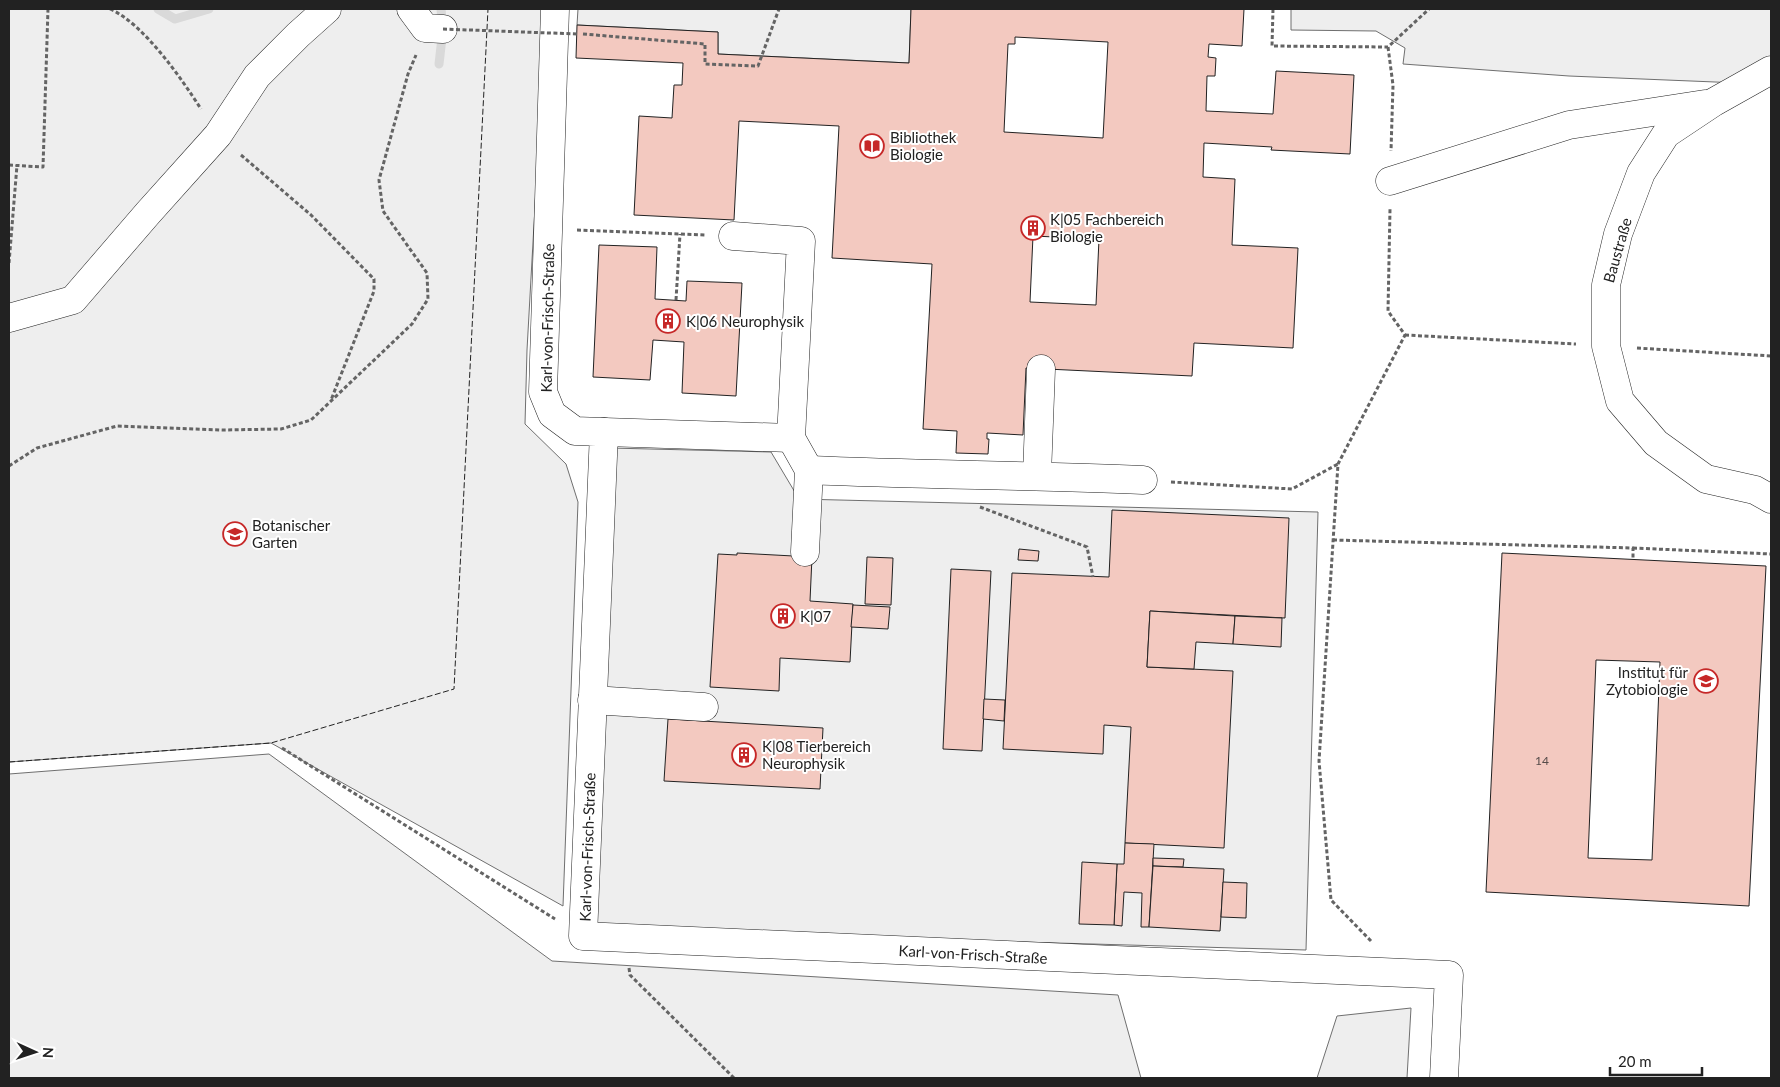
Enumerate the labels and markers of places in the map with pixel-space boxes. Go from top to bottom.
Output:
place label: Bibliothek Biologie [890,128,957,163]
library icon: Bibliothek Biologie [859,133,885,159]
place label: K|05 Fachbereich Biologie [1050,210,1164,245]
building icon: K|05 Fachbereich Biologie [1020,215,1046,241]
building icon: K|06 Neurophysik [655,308,681,334]
place label: K|06 Neurophysik [686,312,804,330]
place label: Botanischer Garten [252,516,331,551]
school or university icon: Botanischer Garten [222,521,248,547]
building icon: K|07 [770,603,796,629]
place label: K|07 [800,607,831,625]
place label: Institut für Zytobiologie [1606,663,1689,698]
school or university icon: Institut für Zytobiologie [1693,668,1719,694]
place label: K|08 Tierbereich Neurophysik [762,737,871,772]
building icon: K|08 Tierbereich Neurophysik [731,742,757,768]

